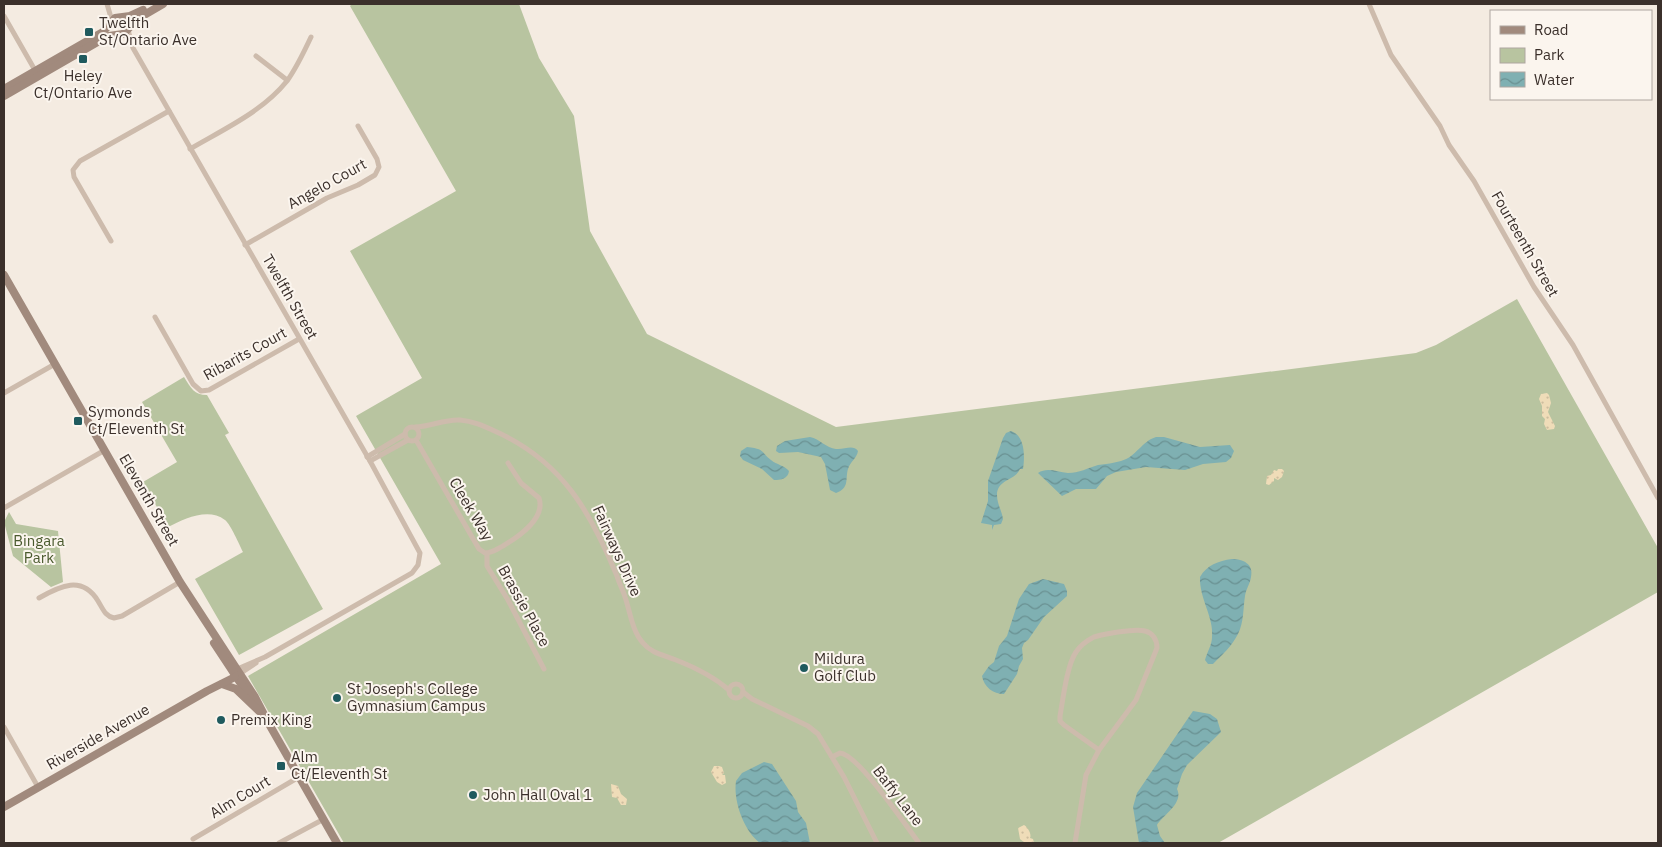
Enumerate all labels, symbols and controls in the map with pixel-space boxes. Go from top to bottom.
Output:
legend [1490,10,1652,100]
place label: Twelfth St/Ontario Ave [99,13,197,49]
text: Road [1534,20,1569,39]
marker: Twelfth St/Ontario Ave [83,26,95,38]
text: Park [1534,45,1564,64]
marker: Heley Ct/Ontario Ave [77,53,89,65]
place label: Heley Ct/Ontario Ave [34,66,132,102]
text: Water [1534,70,1575,89]
street label: Angelo Court [284,154,370,213]
street label: Fourteenth Street [1487,187,1563,300]
street label: Twelfth Street [258,251,322,343]
street label: Ribarits Court [200,323,290,384]
place label: Symonds Ct/Eleventh St [88,402,185,438]
marker: Symonds Ct/Eleventh St [72,415,84,427]
street label: Eleventh Street [115,450,184,549]
street label: Cleek Way [445,474,498,544]
street label: Fairways Drive [589,502,646,599]
park label: Bingara Park [13,531,65,567]
street label: Brassie Place [494,562,555,650]
place label: Mildura Golf Club [814,649,876,685]
marker: Mildura Golf Club [798,662,810,674]
place label: St Joseph's College Gymnasium Campus [347,679,486,715]
marker: St Joseph's College Gymnasium Campus [331,692,343,704]
street label: Riverside Avenue [43,699,153,774]
place label: Premix King [231,710,311,729]
marker: Premix King [215,714,227,726]
place label: Alm Ct/Eleventh St [291,747,388,783]
marker: Alm Ct/Eleventh St [275,760,287,772]
street label: Baffy Lane [869,762,928,830]
street label: Alm Court [206,771,274,822]
place label: John Hall Oval 1 [483,785,592,804]
marker: John Hall Oval 1 [467,789,479,801]

